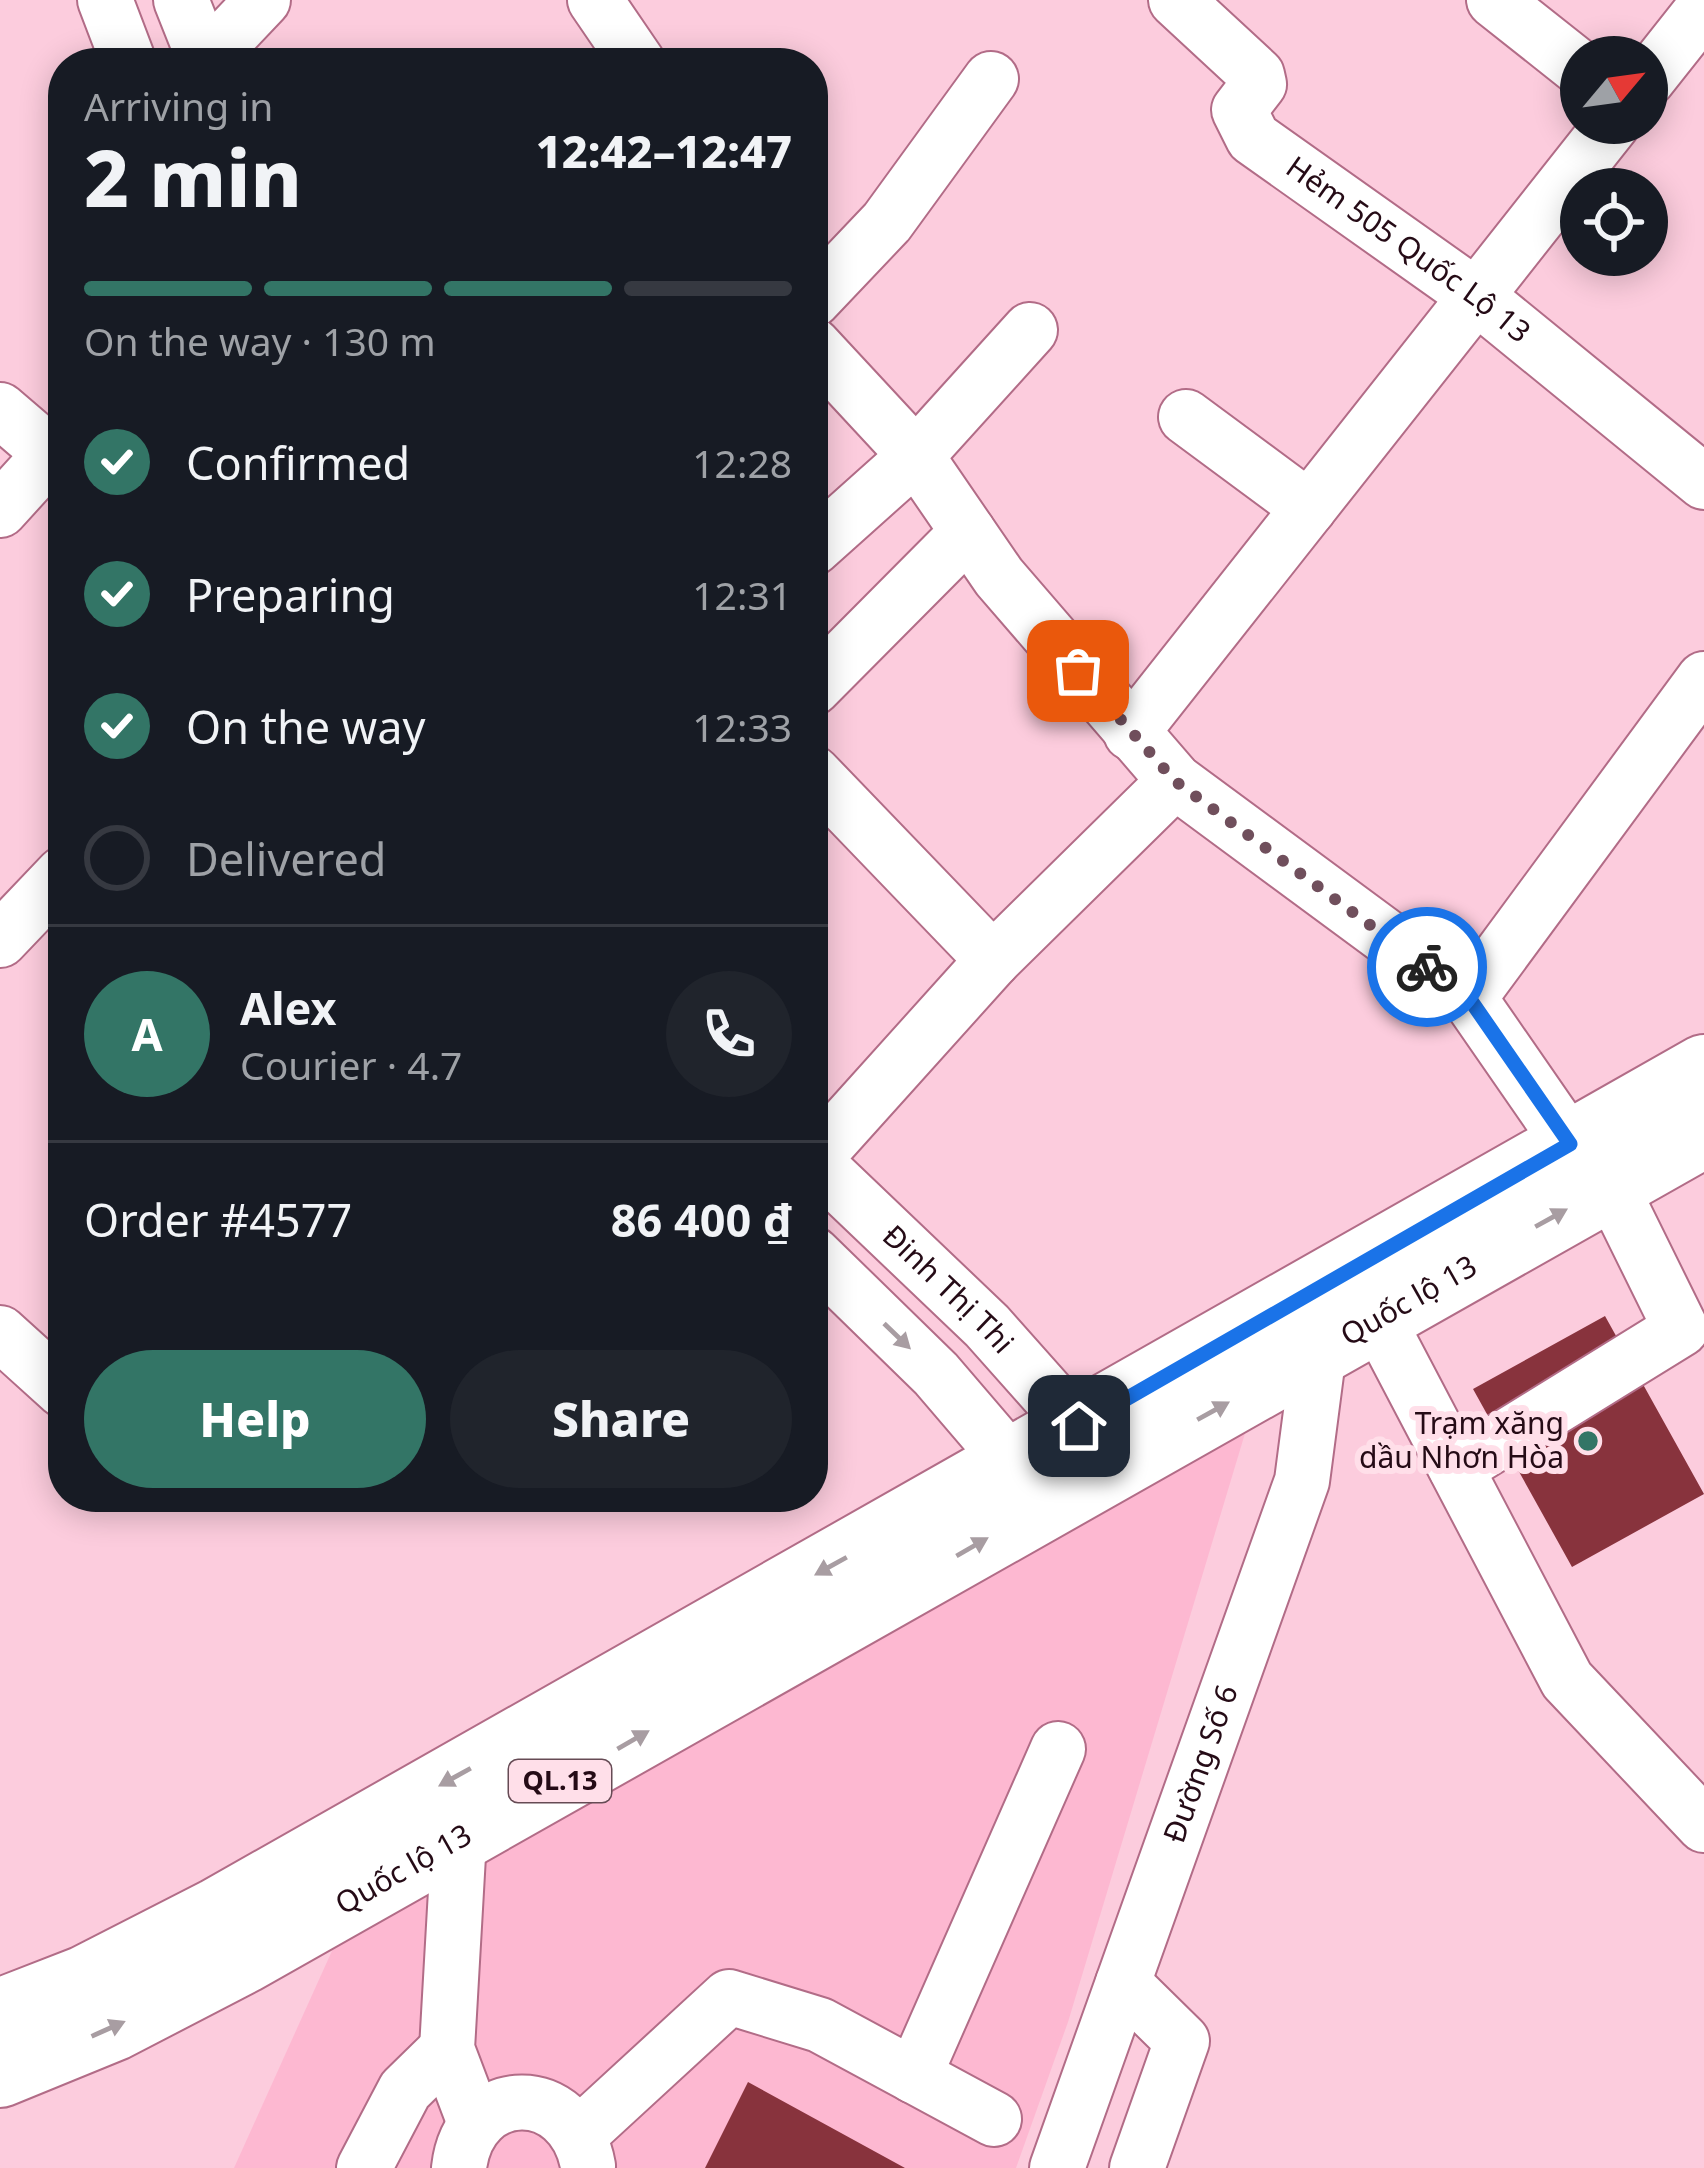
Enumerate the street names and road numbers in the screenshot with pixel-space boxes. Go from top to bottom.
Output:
street label: Hẻm 505 Quốc Lộ 13 [1279,146,1540,351]
street label: Đinh Thị Thi [874,1215,1024,1362]
street label: Quốc lộ 13 [1333,1245,1484,1355]
street label: Đường Số 6 [1153,1679,1247,1848]
road number: QL.13 [509,1760,611,1802]
street label: Quốc lộ 13 [327,1814,478,1923]

